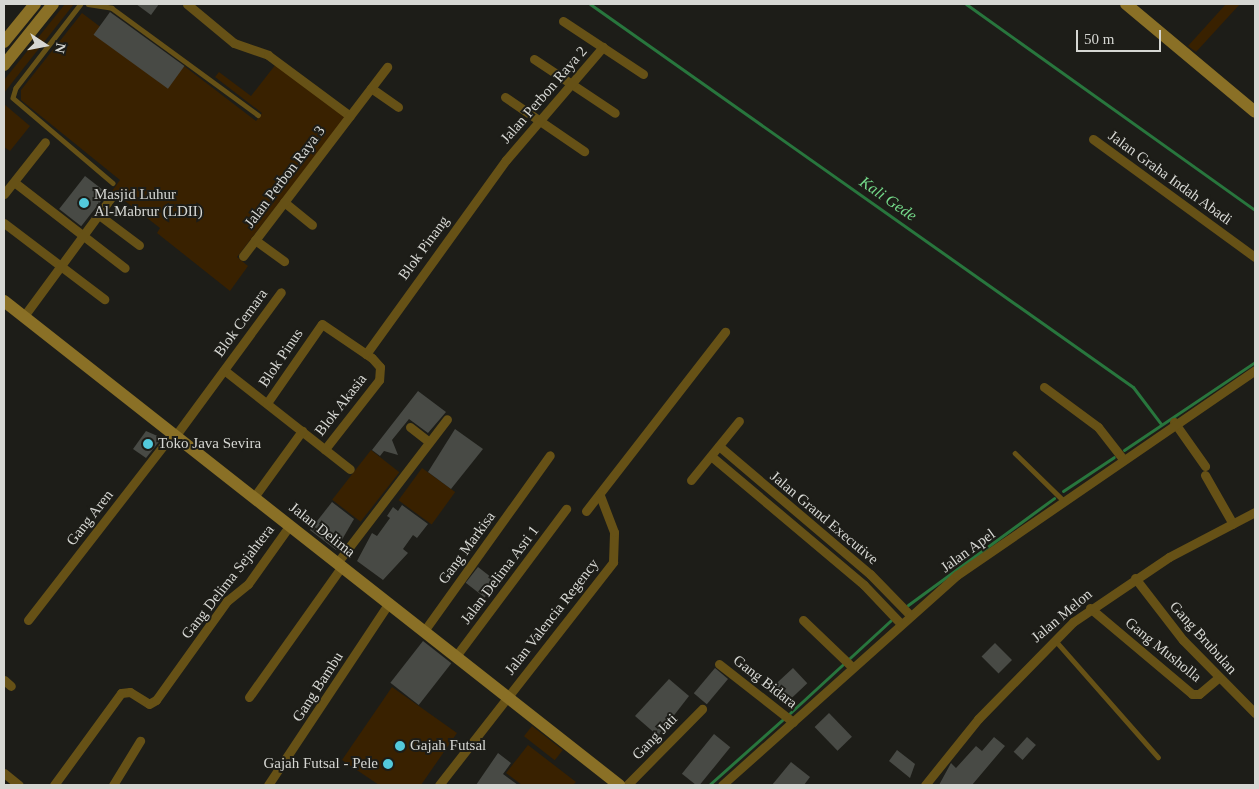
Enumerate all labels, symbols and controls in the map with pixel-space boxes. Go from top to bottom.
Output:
north arrow [20,20,70,70]
scale bar [1079,20,1164,52]
text: 50 m [1084,31,1114,47]
text: N [52,42,69,54]
street label: Jalan Perbon Raya 2 [497,43,591,147]
street label: Jalan Perbon Raya 3 [241,123,329,231]
street label: Jalan Graha Indah Abadi [1104,127,1236,229]
water label: Kali Gede [856,172,920,226]
place label: Masjid Luhur Al-Mabrur (LDII) [94,185,203,220]
marker: Masjid Luhur Al-Mabrur (LDII) [78,197,90,209]
street label: Blok Pinang [395,213,453,283]
street label: Blok Cemara [210,286,272,360]
street label: Blok Pinus [255,325,307,391]
street label: Blok Akasia [311,370,371,440]
place label: Toko Java Sevira [158,435,261,453]
marker: Toko Java Sevira [142,438,154,450]
street label: Jalan Grand Executive [766,467,882,569]
street label: Gang Aren [63,486,117,550]
street label: Jalan Delima [285,499,359,561]
street label: Gang Markisa [435,508,499,588]
street label: Gang Delima Sejahtera [178,521,278,643]
street label: Jalan Delima Asri 1 [457,522,543,628]
street label: Jalan Apel [937,525,999,577]
street label: Jalan Valencia Regency [501,555,603,679]
street label: Jalan Melon [1028,585,1096,647]
street label: Gang Brubulan [1166,598,1240,678]
street label: Gang Musholla [1121,614,1205,686]
street label: Gang Bambu [289,649,347,725]
street label: Gang Bidara [729,651,801,713]
street label: Gang Jati [629,710,681,764]
place label: Gajah Futsal [410,737,486,755]
marker: Gajah Futsal [394,740,406,752]
place label: Gajah Futsal - Pele [263,755,378,773]
marker: Gajah Futsal - Pele [382,758,394,770]

